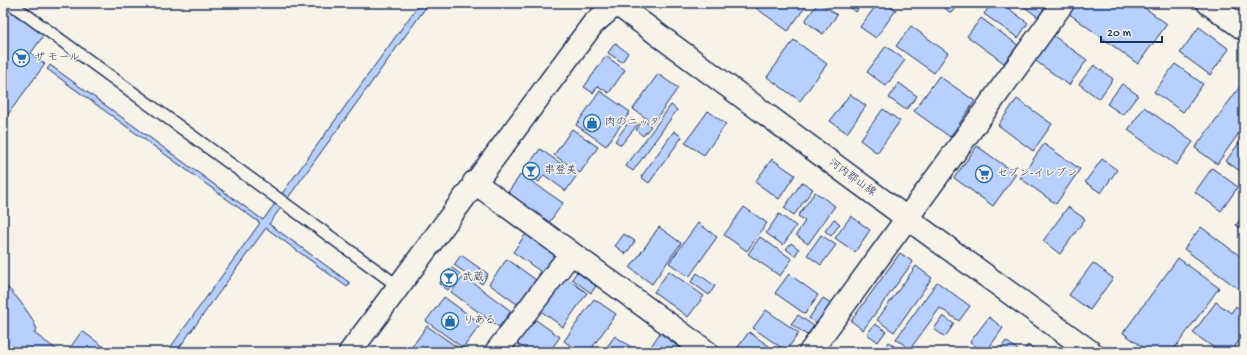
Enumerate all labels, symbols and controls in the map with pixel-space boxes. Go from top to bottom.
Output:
scale bar [1101,18,1162,44]
text: 20 m [1107,27,1132,41]
supermarket icon: ザ モール [11,48,31,68]
place label: ザ モール [34,52,80,64]
shop icon: 肉のニッタ [582,113,602,133]
place label: 肉のニッタ [605,116,660,129]
street label: 河内郡山線 [826,156,878,199]
bar icon: 串登美 [521,161,541,181]
place label: 串登美 [544,164,577,177]
supermarket icon: セブン-イレブン [974,164,994,184]
place label: セブン-イレブン [997,167,1077,180]
bar icon: 武蔵 [439,268,459,288]
place label: 武蔵 [462,271,484,284]
shop icon: りある [440,311,460,331]
place label: りある [463,314,496,327]

